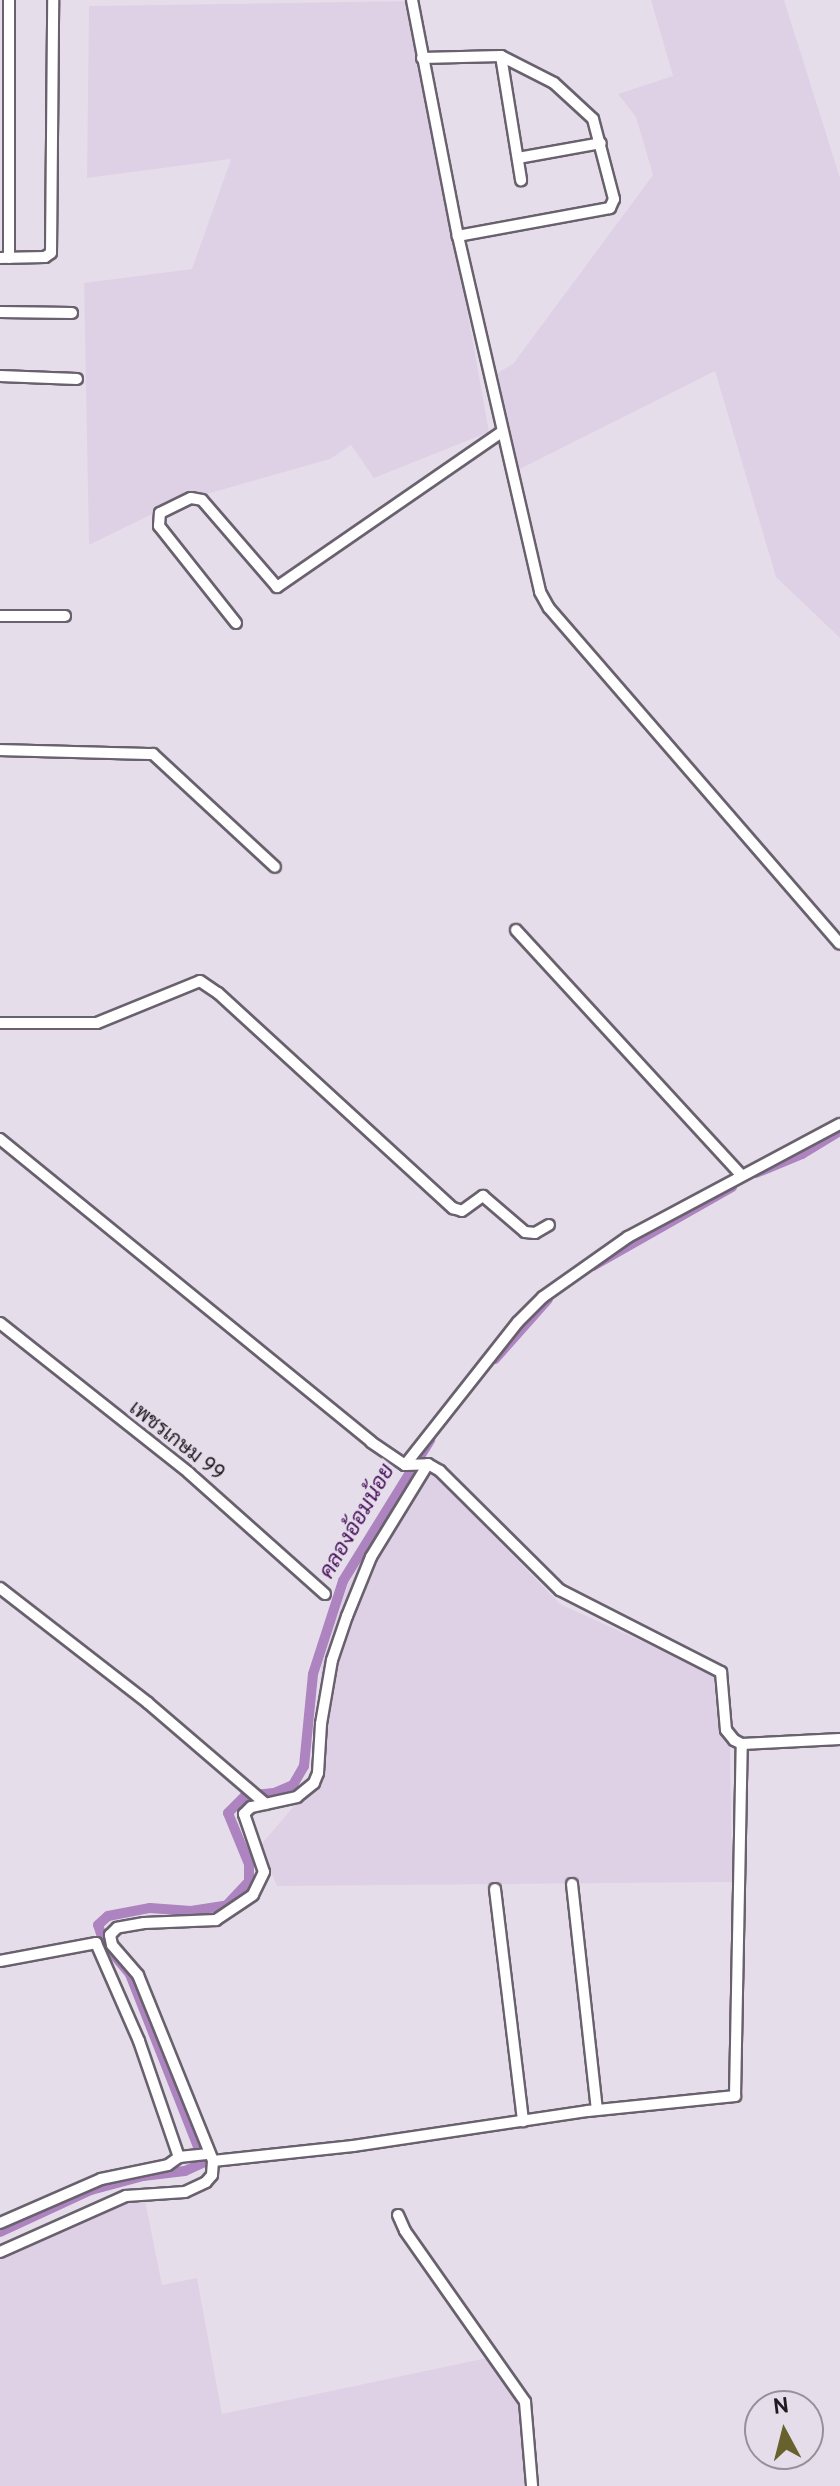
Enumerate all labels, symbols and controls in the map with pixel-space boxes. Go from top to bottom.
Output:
street label: เพชรเกษม 99 [123,1397,229,1487]
water label: คลองอ้อมน้อย [315,1460,401,1584]
north arrow [744,2390,824,2470]
text: N [772,2393,791,2422]

